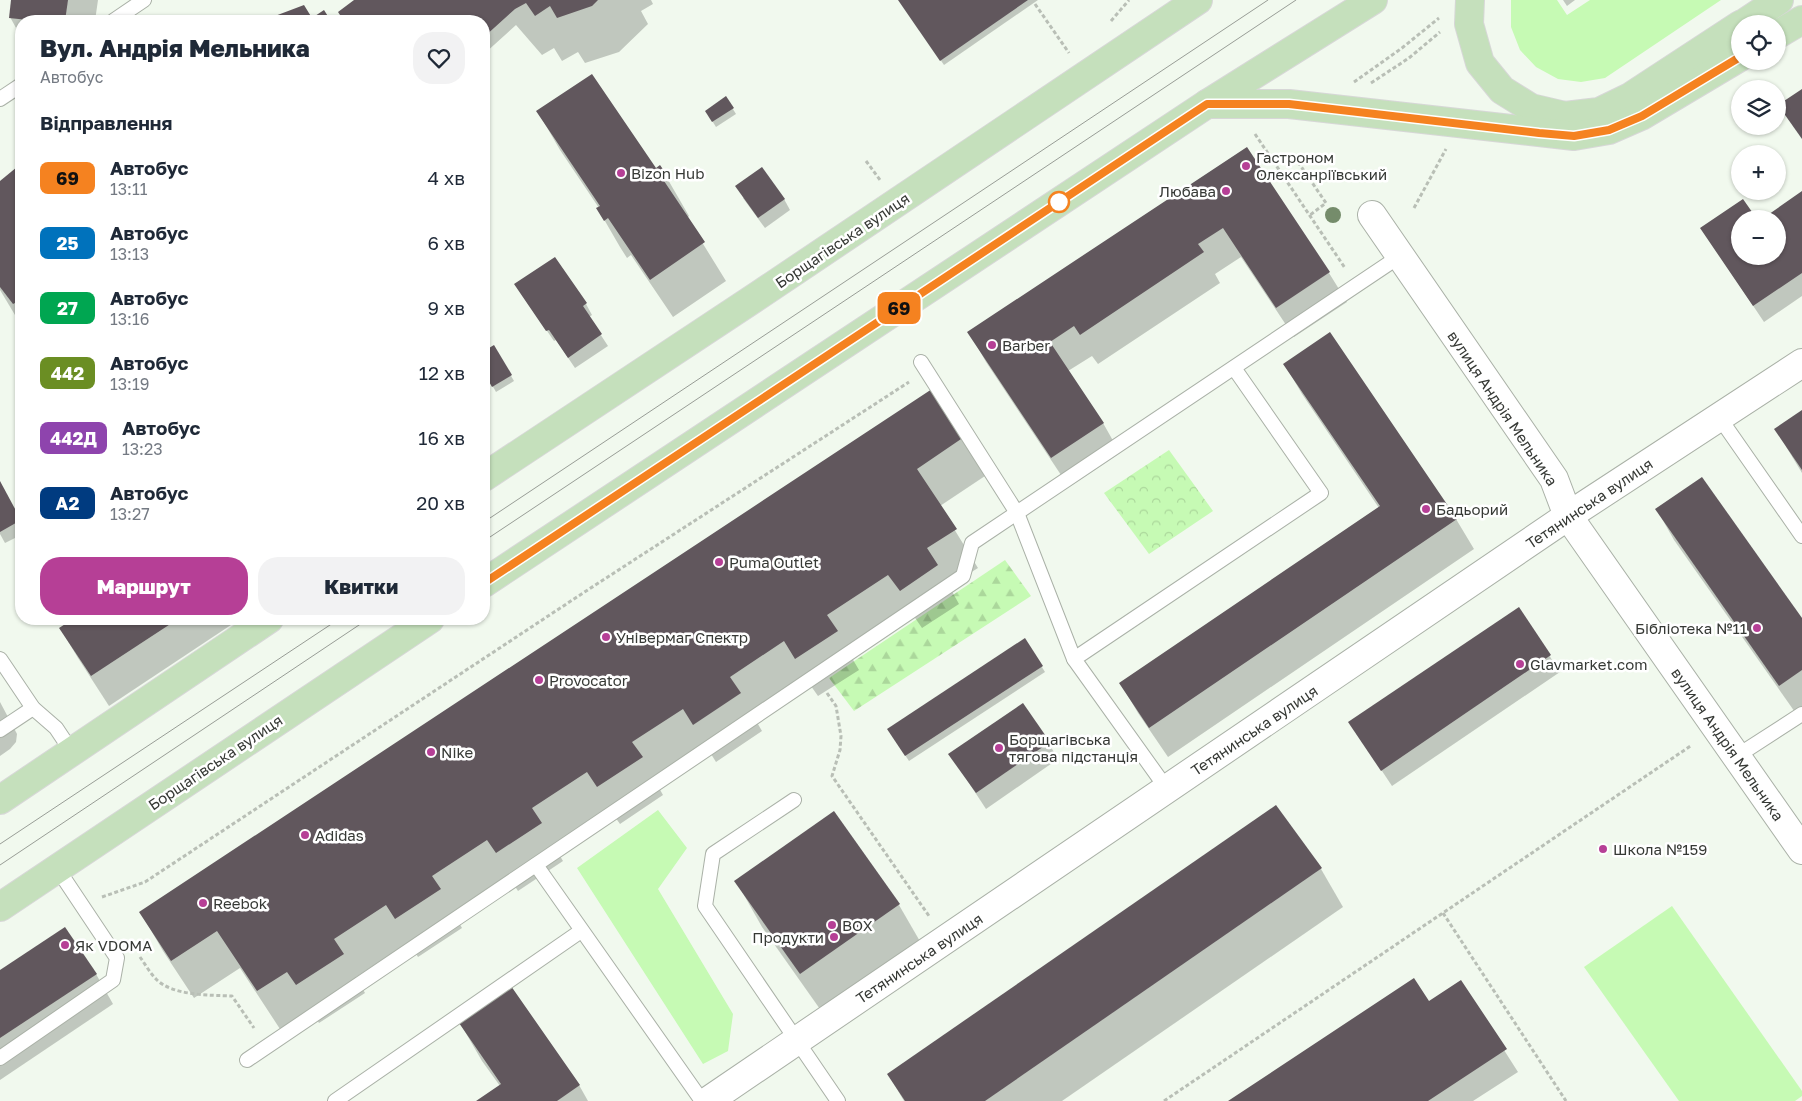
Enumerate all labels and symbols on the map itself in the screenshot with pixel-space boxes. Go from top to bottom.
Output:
place label: Гастроном Олексанріївський [1256,148,1387,183]
marker: Гастроном Олексанріївський [1240,160,1252,172]
place label: Bizon Hub [631,164,704,182]
marker: Bizon Hub [615,167,627,179]
place label: Любава [1159,182,1216,200]
marker: Любава [1220,185,1232,197]
street label: Борщагівська вулиця [772,188,912,292]
unlabelled marker [1048,191,1070,213]
line badge: 69 [876,292,922,324]
street label: вулиця Андрія Мельника [1444,327,1562,489]
place label: Barber [1002,336,1050,354]
marker: Barber [986,339,998,351]
street label: Тетянинська вулиця [1522,454,1656,552]
place label: Бадьорий [1436,500,1508,518]
marker: Бадьорий [1420,503,1432,515]
place label: Puma Outlet [729,553,819,571]
marker: Puma Outlet [713,556,725,568]
place label: Бібліотека №11 [1635,619,1747,637]
marker: Бібліотека №11 [1751,622,1763,634]
place label: Універмаг Спектр [616,628,748,646]
marker: Універмаг Спектр [600,631,612,643]
place label: Glavmarket.com [1530,655,1648,673]
marker: Glavmarket.com [1514,658,1526,670]
street label: вулиця Андрія Мельника [1668,664,1788,824]
place label: Provocator [549,671,628,689]
marker: Provocator [533,674,545,686]
street label: Тетянинська вулиця [1187,681,1321,779]
street label: Борщагівська вулиця [145,710,285,814]
place label: Борщагівська тягова підстанція [1009,730,1138,765]
marker: Борщагівська тягова підстанція [993,742,1005,754]
place label: Nike [441,743,474,761]
marker: Nike [425,746,437,758]
place label: Adidas [315,826,364,844]
marker: Adidas [299,829,311,841]
place label: Школа №159 [1613,840,1707,858]
marker: Школа №159 [1597,843,1609,855]
place label: Reebok [213,894,268,912]
marker: Reebok [197,897,209,909]
street label: Тетянинська вулиця [852,909,986,1007]
place label: BOX [842,916,873,934]
marker: BOX [826,919,838,931]
place label: Продукти [752,928,824,946]
marker: Продукти [828,931,840,943]
place label: Як VDOMA [75,936,152,954]
marker: Як VDOMA [59,939,71,951]

